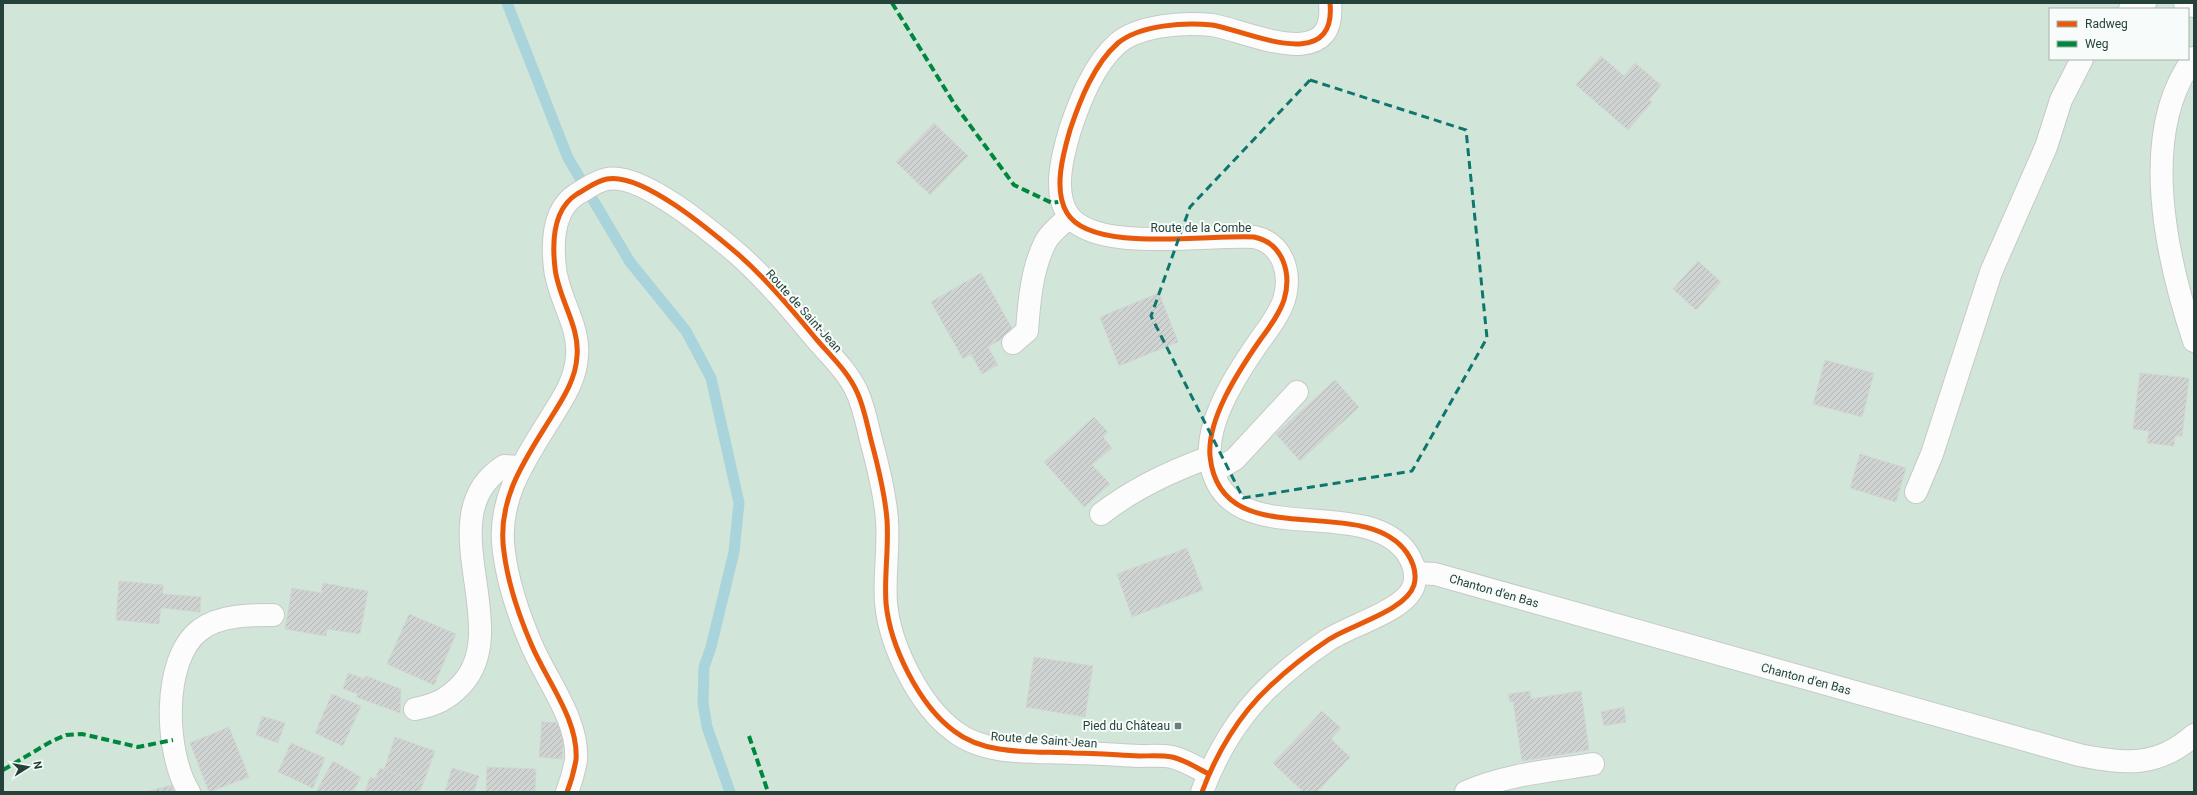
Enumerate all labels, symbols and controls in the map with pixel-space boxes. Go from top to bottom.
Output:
legend [2049,8,2189,60]
text: Radweg [2085,17,2128,31]
text: Weg [2085,37,2109,51]
street label: Route de la Combe [1151,221,1251,235]
street label: Route de Saint-Jean [763,267,845,355]
street label: Chanton d'en Bas [1448,572,1540,610]
street label: Chanton d'en Bas [1760,660,1852,698]
place label: Pied du Château [1083,719,1170,733]
marker: Pied du Château [1173,721,1183,731]
street label: Route de Saint-Jean [990,729,1098,751]
north arrow [8,747,48,787]
text: N [30,760,44,770]

